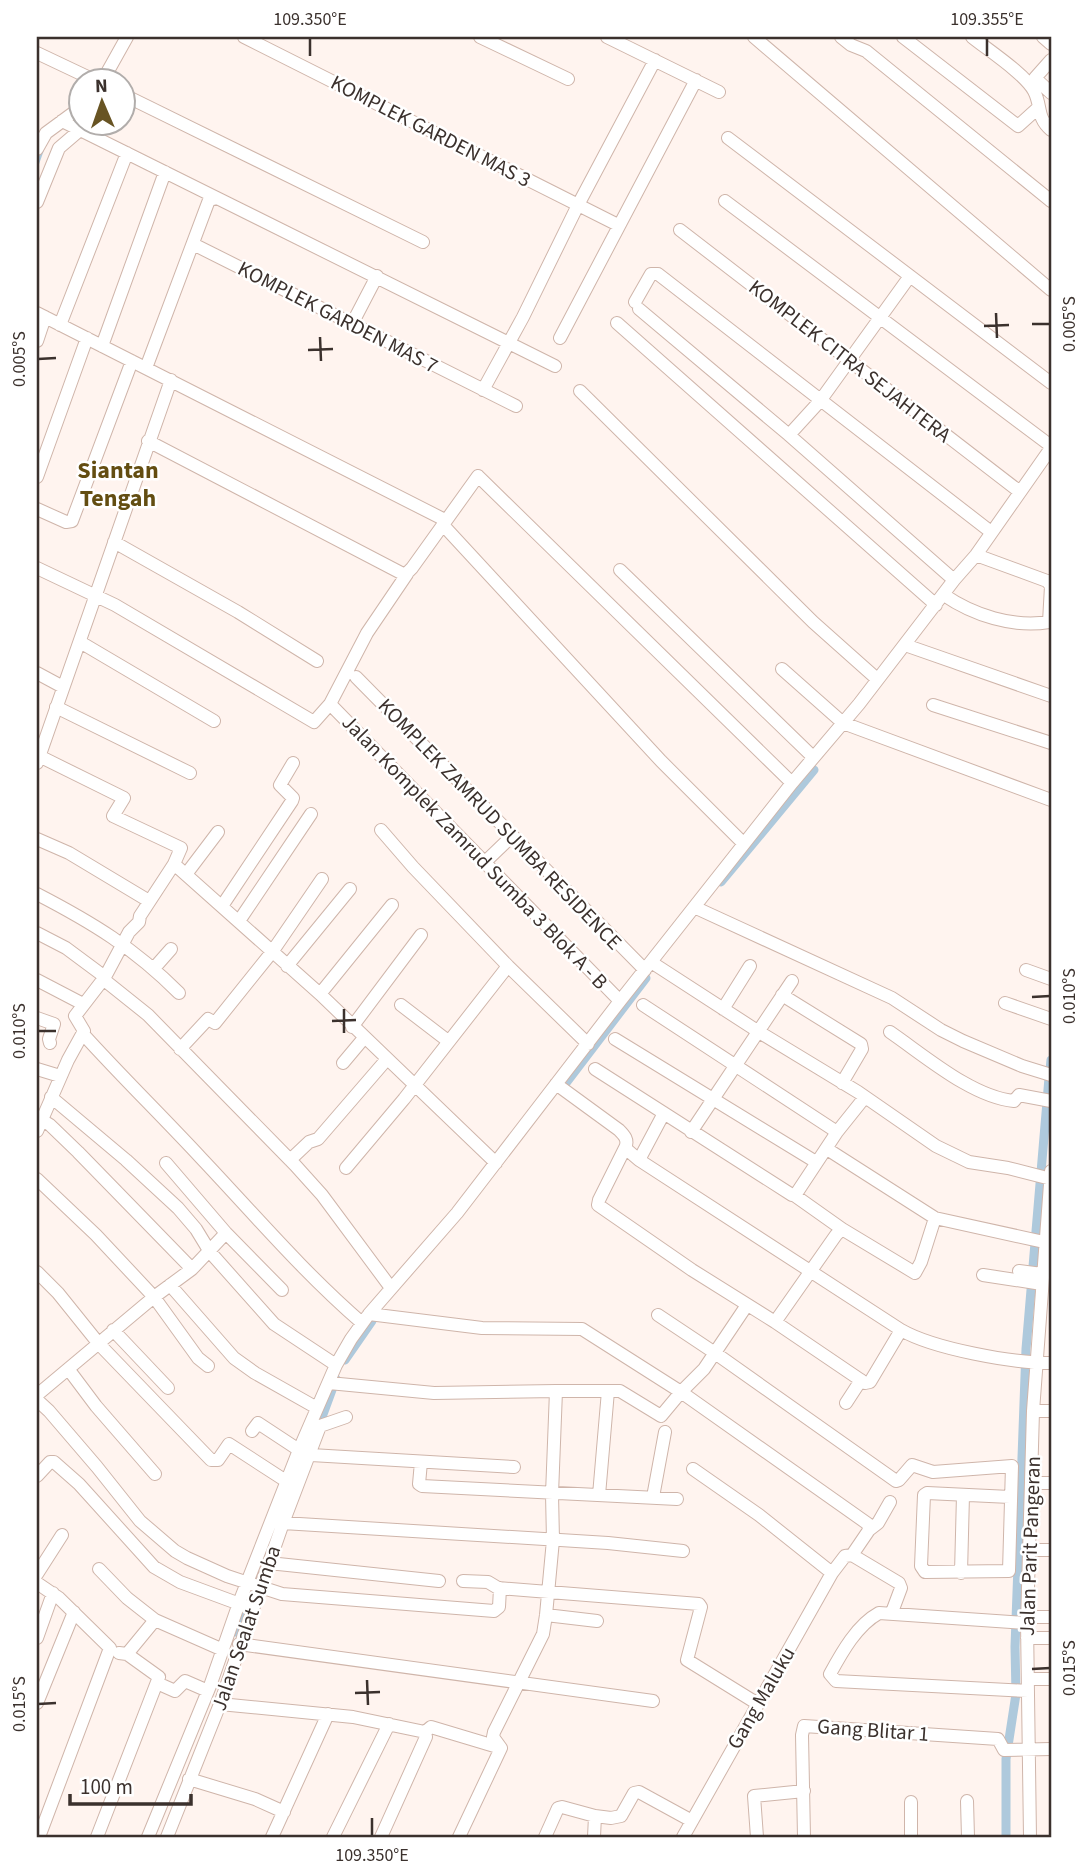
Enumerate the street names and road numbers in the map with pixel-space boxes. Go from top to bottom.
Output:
street label: KOMPLEK GARDEN MAS 3 [326,67,536,195]
street label: KOMPLEK GARDEN MAS 7 [233,253,443,381]
street label: KOMPLEK CITRA SEJAHTERA [742,272,958,450]
street label: KOMPLEK ZAMRUD SUMBA RESIDENCE [371,692,629,956]
street label: Jalan Komplek Zamrud Sumba 3 Blok A - B [335,708,615,996]
street label: Jalan Parit Pangeran [1012,1455,1048,1637]
street label: Jalan Sealat Sumba [204,1541,288,1715]
street label: Gang Maluku [720,1641,802,1755]
street label: Gang Blitar 1 [816,1711,930,1749]

